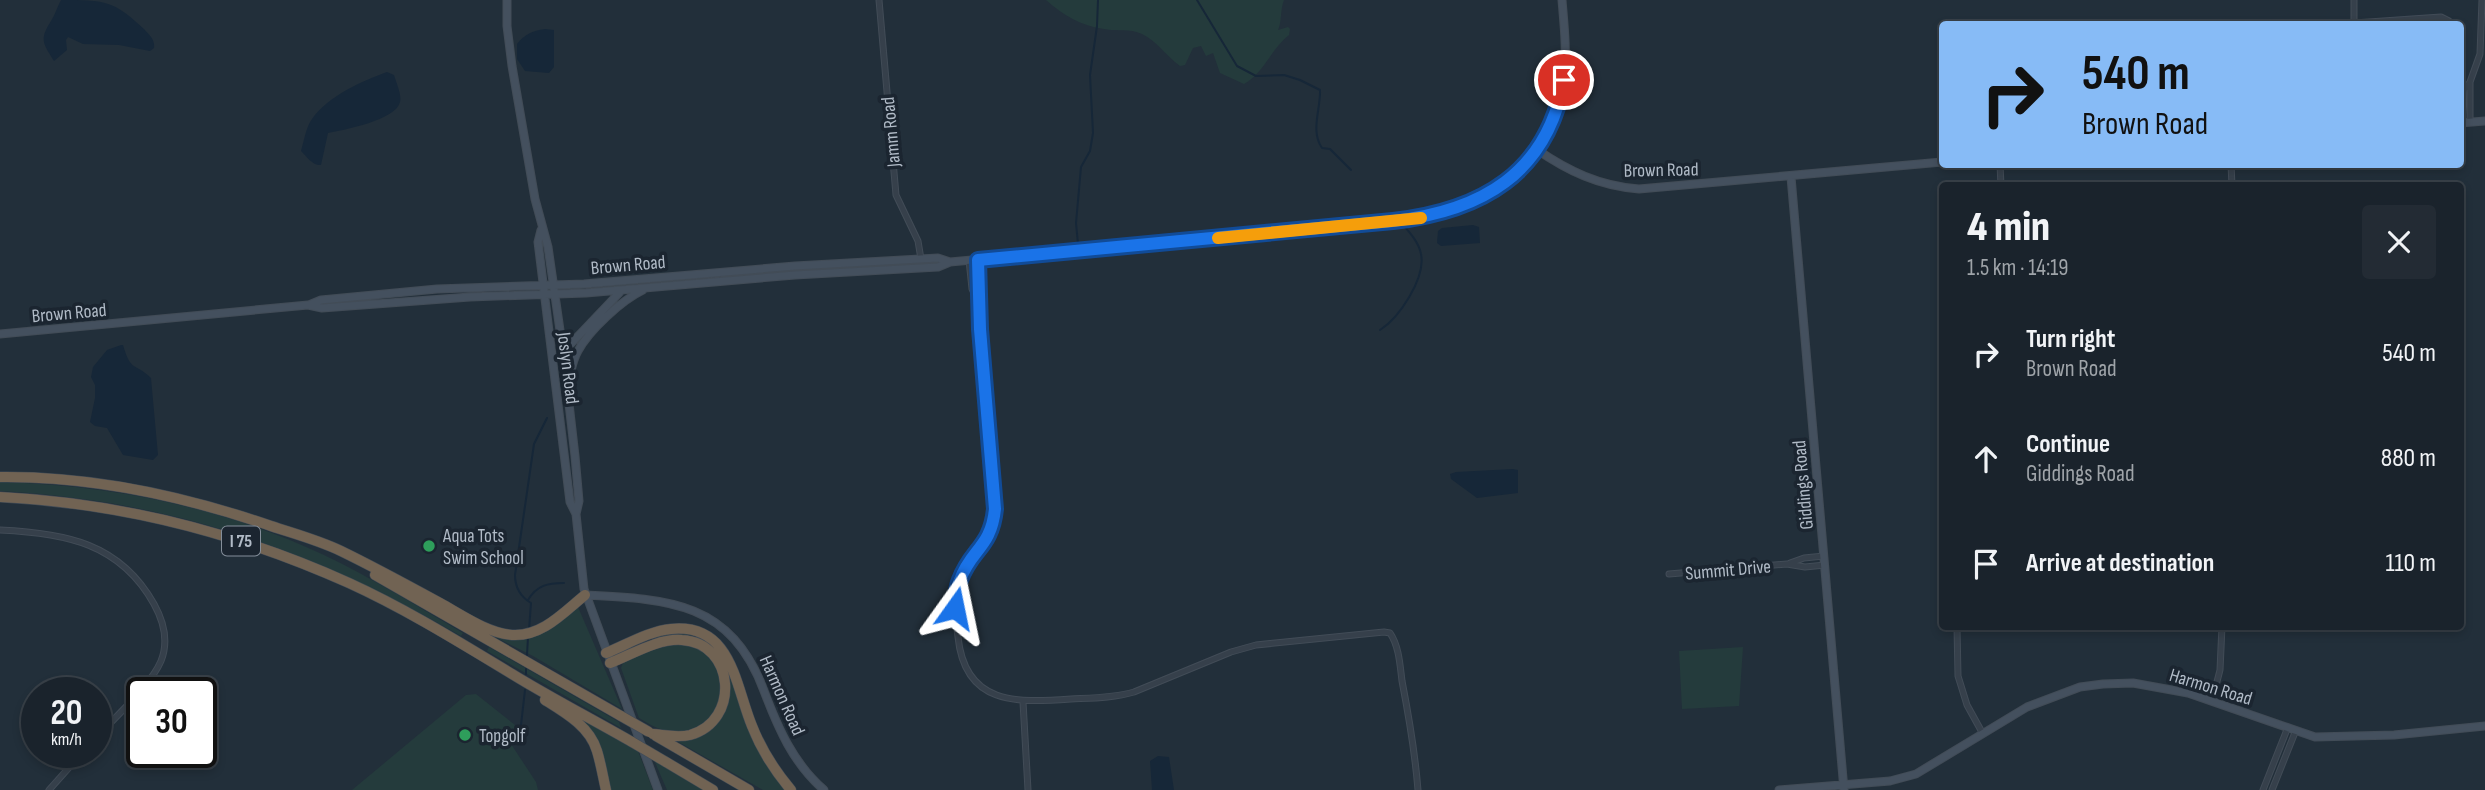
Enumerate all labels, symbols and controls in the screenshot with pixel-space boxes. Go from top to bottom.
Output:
text: 540 m [2082,45,2190,104]
icon: right [1967,49,2058,140]
pin [1534,50,1594,110]
icon: arrive [1545,61,1583,99]
street label: Jamm Road [877,96,906,169]
text: Brown Road [2082,105,2208,144]
street label: Brown Road [1623,158,1699,183]
text: 4 min [1967,202,2050,253]
button: close [2362,205,2436,279]
street label: Brown Road [590,251,666,280]
text: 1.5 km · 14:19 [1967,254,2069,282]
street label: Brown Road [31,299,107,328]
text: Turn right [2026,324,2115,355]
street label: Joslyn Road [552,330,583,405]
icon: right [1967,335,2005,373]
text: 540 m [2382,338,2436,369]
text: Brown Road [2026,355,2117,383]
text: Continue [2026,429,2110,460]
street label: Giddings Road [1788,439,1819,531]
icon: ahead [1967,440,2005,478]
text: 880 m [2381,443,2436,474]
text: Giddings Road [2026,460,2135,488]
place label: Aqua Tots Swim School [442,525,524,570]
road number: I 75 [222,526,260,556]
marker: Aqua Tots Swim School [421,538,437,554]
icon: arrive [1967,545,2005,583]
text: Arrive at destination [2026,548,2214,579]
text: 110 m [2385,548,2436,579]
street label: Summit Drive [1684,555,1772,586]
position arrow [918,571,992,645]
street label: Harmon Road [754,652,809,739]
street label: Harmon Road [2166,664,2255,711]
speed limit sign: 30 [126,677,217,768]
text: 20 [51,692,83,735]
place label: Topgolf [479,725,526,748]
marker: Topgolf [457,727,473,743]
text: km/h [51,729,82,750]

